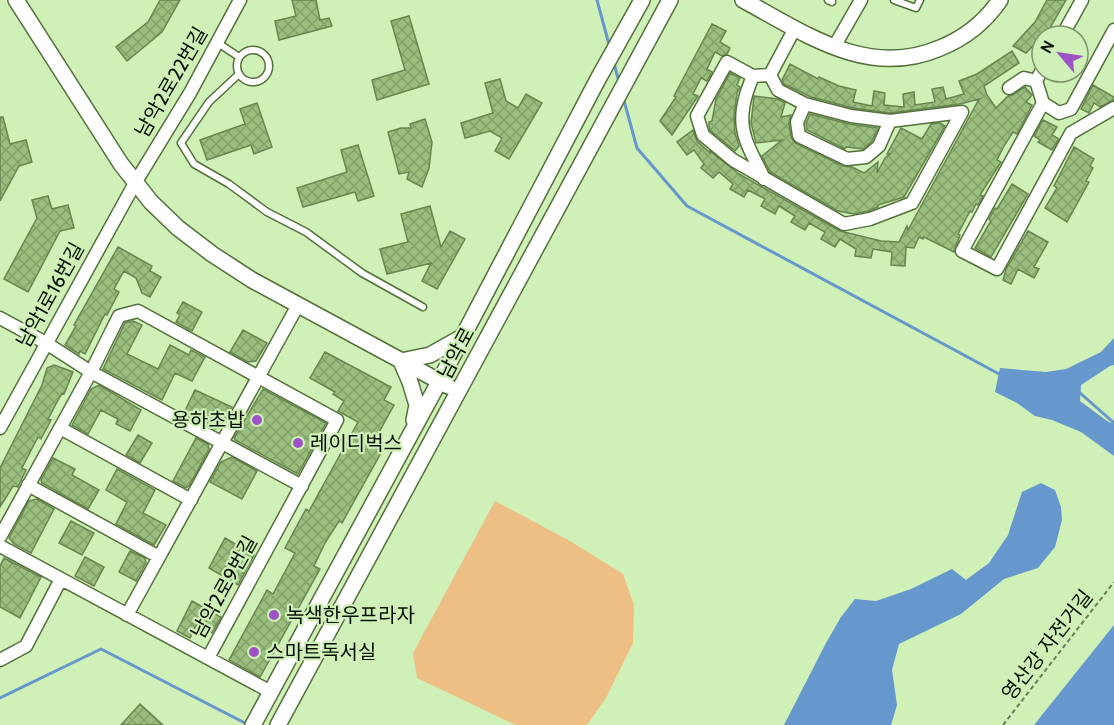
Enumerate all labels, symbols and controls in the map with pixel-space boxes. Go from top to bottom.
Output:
street label: 남악2로22번길 [130,23,212,141]
north arrow [1030,24,1090,84]
text: N [1036,37,1058,57]
street label: 남악1로16번길 [11,238,89,352]
street label: 남악로 [432,323,480,383]
place label: 용하초밥 [171,408,245,432]
marker: 용하초밥 [250,413,264,427]
place label: 레이디벅스 [310,431,402,455]
marker: 레이디벅스 [291,436,305,450]
street label: 남악2로9번길 [186,531,262,643]
street label: 영산강 자전거길 [997,585,1097,705]
place label: 녹색한우프라자 [286,603,415,627]
marker: 녹색한우프라자 [267,608,281,622]
place label: 스마트독서실 [266,640,376,664]
marker: 스마트독서실 [247,645,261,659]

